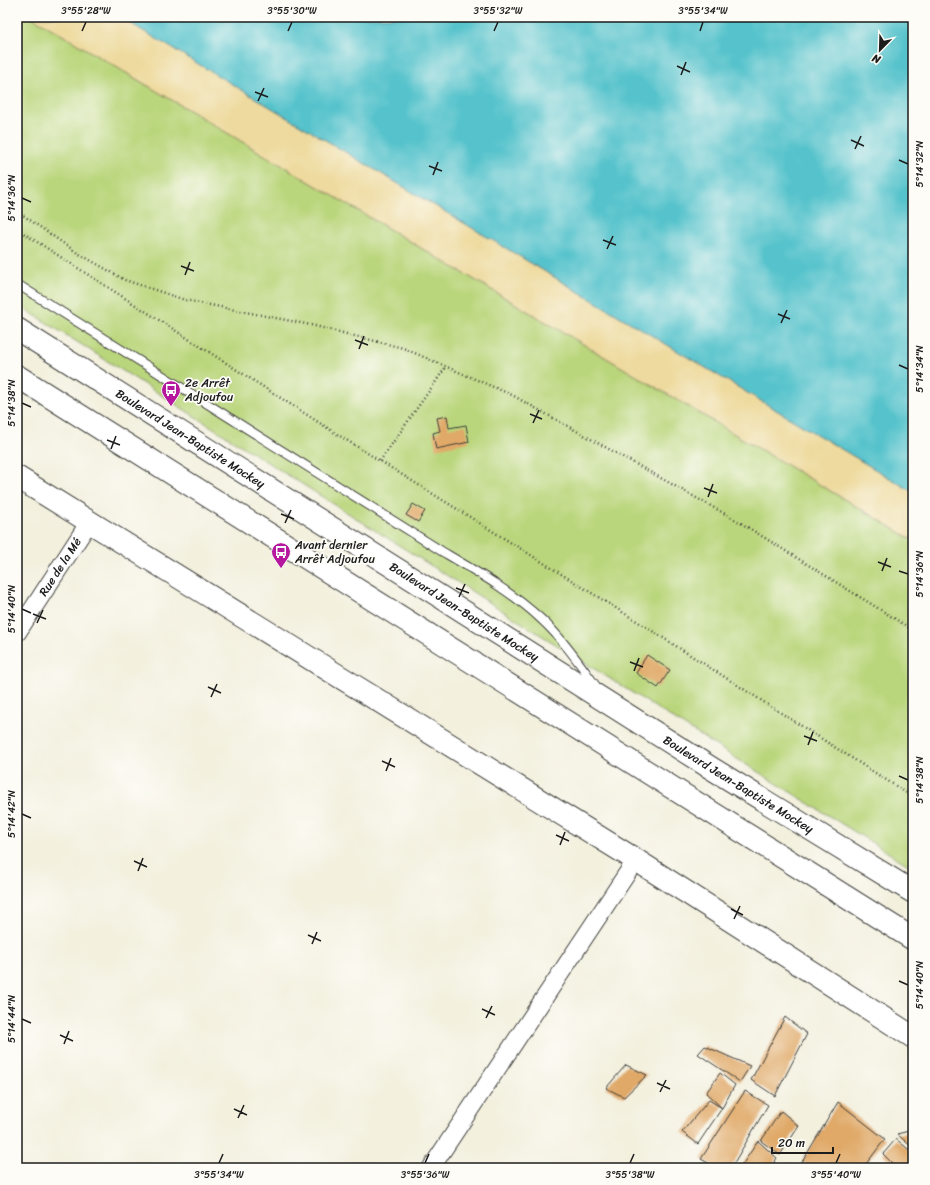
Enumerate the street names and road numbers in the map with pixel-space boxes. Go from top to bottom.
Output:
street label: Boulevard Jean-Baptiste Mockey [111,383,270,495]
street label: Rue de la Mé [33,533,88,601]
street label: Boulevard Jean-Baptiste Mockey [385,556,544,668]
street label: Boulevard Jean-Baptiste Mockey [659,729,819,840]

